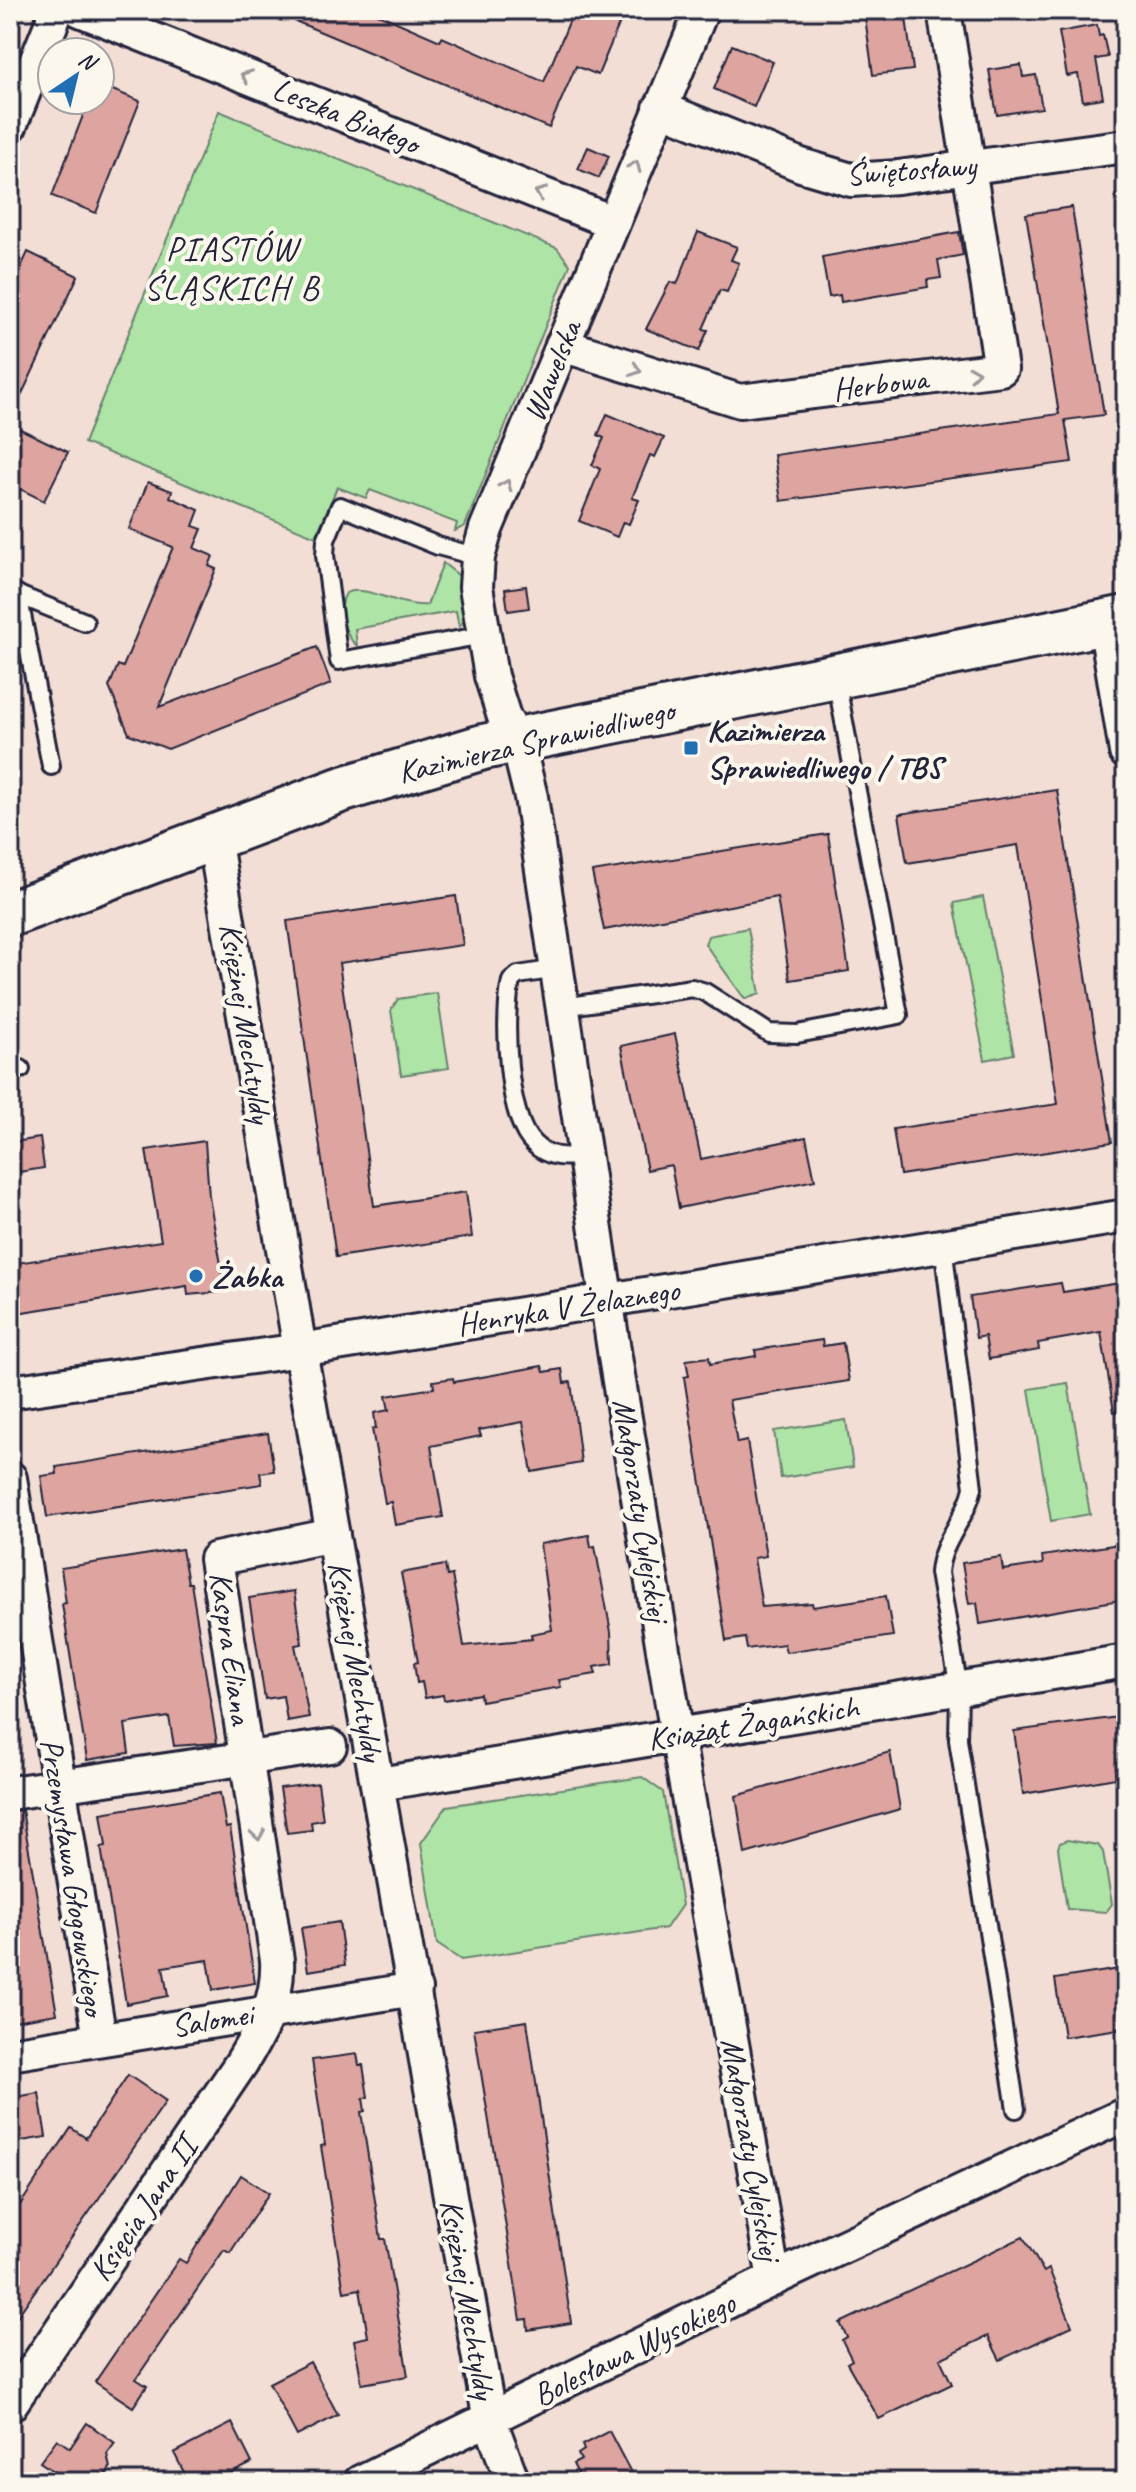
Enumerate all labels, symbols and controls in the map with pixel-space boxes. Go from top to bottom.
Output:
north arrow [36,36,116,116]
text: N [73,45,103,78]
street label: Leszka Białego [267,68,429,165]
one-way arrow [240,69,254,86]
street label: Świętosławy [845,145,979,195]
one-way arrow [626,160,642,174]
one-way arrow [534,187,548,203]
district label: PIASTÓW ŚLĄSKICH B [144,227,320,309]
street label: Wawelska [513,312,592,427]
street label: Herbowa [830,358,932,410]
one-way arrow [629,360,643,376]
one-way arrow [968,364,981,381]
one-way arrow [496,479,512,493]
street label: Kazimierza Sprawiedliwego [394,688,682,793]
place label: Kazimierza Sprawiedliwego / TBS [707,710,947,788]
marker: Kazimierza Sprawiedliwego / TBS [682,739,700,757]
street label: Księżnej Mechtyldy [210,920,283,1129]
place label: Żabka [212,1256,285,1297]
marker: Żabka [187,1267,205,1285]
street label: Henryka V Żelaznego [454,1269,684,1345]
street label: Małgorzaty Cylejskiej [603,1396,679,1628]
street label: Księżnej Mechtyldy [318,1558,394,1767]
street label: Kaspra Eliana [200,1569,262,1729]
street label: Książąt Żagańskich [645,1686,863,1760]
street label: Przemysława Głogowskiego [31,1736,116,2022]
one-way arrow [249,1828,266,1842]
street label: Salomei [168,1993,260,2047]
street label: Małgorzaty Cylejskiej [711,2035,791,2267]
street label: Księcia Jana II [80,2124,210,2289]
street label: Księżnej Mechtyldy [430,2196,506,2405]
street label: Bolesława Wysokiego [526,2282,743,2416]

